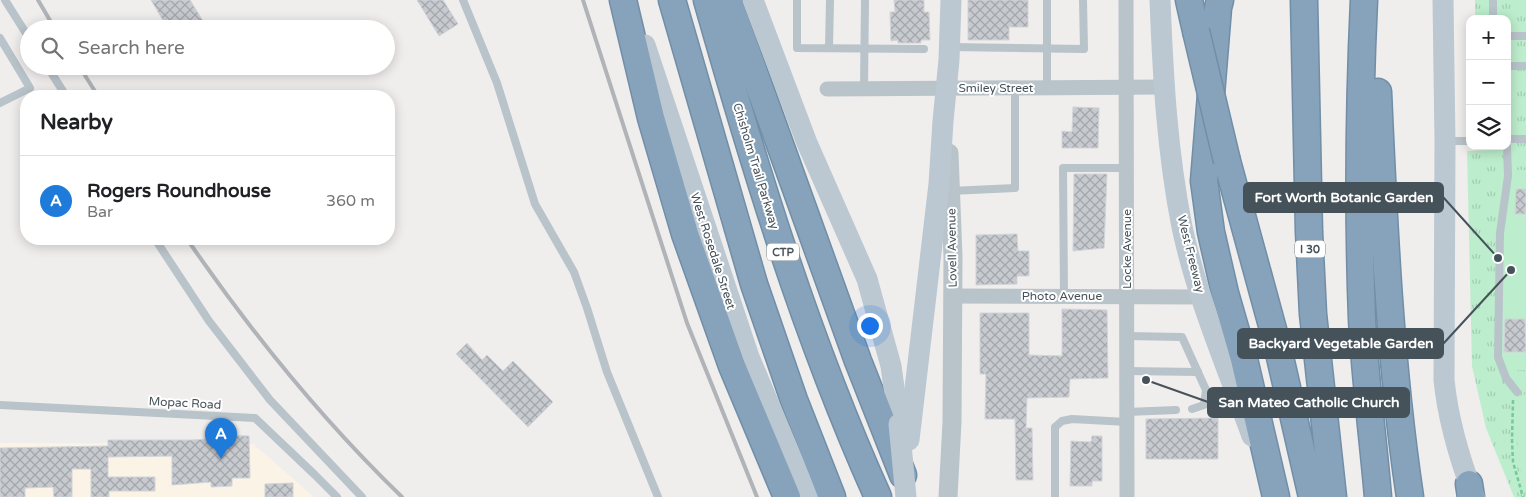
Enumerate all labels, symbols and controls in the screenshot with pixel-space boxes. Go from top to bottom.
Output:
map controls [1466,15,1511,150]
button: + [1466,15,1511,60]
search box [20,20,395,75]
icon: search [38,34,66,62]
text: Search here [78,37,185,59]
button: − [1466,60,1511,105]
street label: Smiley Street [959,81,1034,95]
street label: Chisholm Trail Parkway [730,101,782,231]
button: layers [1466,105,1511,150]
text: Nearby [40,110,113,135]
text: Rogers Roundhouse [87,180,271,202]
callout: Fort Worth Botanic Garden [1244,183,1443,212]
text: Fort Worth Botanic Garden [1254,189,1434,206]
text: A [50,191,62,211]
text: 360 m [326,191,375,211]
street label: West Rosedale Street [688,191,739,311]
text: Bar [87,202,113,222]
street label: Lovell Avenue [944,208,960,288]
street label: Locke Avenue [1120,209,1134,289]
street label: West Freeway [1175,214,1208,295]
road number: I 30 [1295,240,1325,258]
road number: CTP [767,243,799,260]
street label: Photo Avenue [1022,289,1102,303]
your location [857,313,883,339]
callout: Backyard Vegetable Garden [1238,329,1443,358]
text: Backyard Vegetable Garden [1248,335,1434,352]
callout: San Mateo Catholic Church [1208,388,1409,417]
street label: Mopac Road [148,394,222,412]
text: San Mateo Catholic Church [1219,394,1399,411]
pin: A [205,418,237,459]

